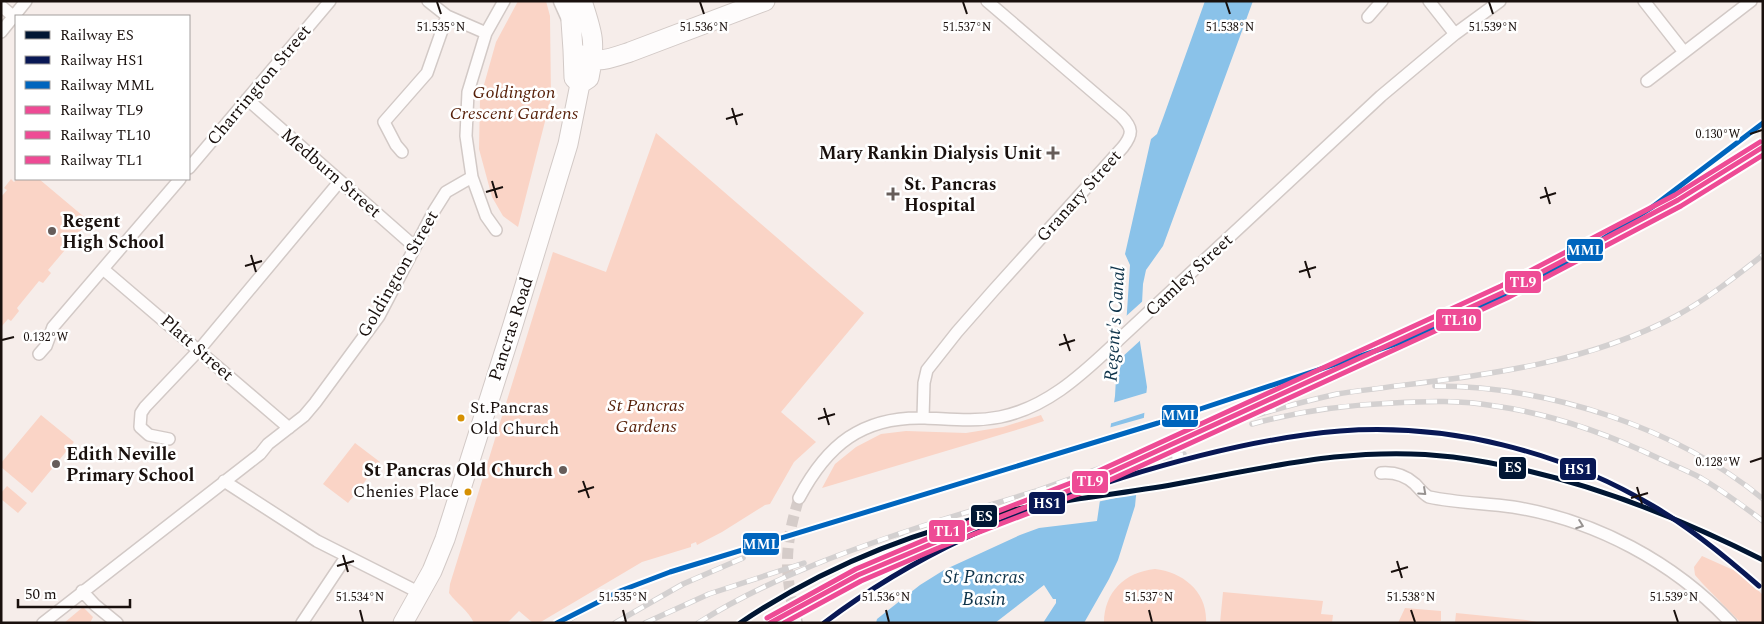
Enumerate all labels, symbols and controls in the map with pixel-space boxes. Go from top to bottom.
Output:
legend [15,15,190,180]
text: 51.535°N [417,18,465,37]
text: 51.536°N [680,18,728,37]
text: 51.537°N [943,18,991,37]
text: 51.538°N [1206,18,1254,37]
text: 51.539°N [1469,18,1517,37]
street label: Charrington Street [200,19,318,151]
text: Railway ES [60,24,134,47]
text: Railway HS1 [60,49,144,72]
text: Railway MML [60,74,154,97]
park label: Goldington Crescent Gardens [450,79,579,127]
text: Railway TL9 [60,99,143,122]
street label: Medburn Street [275,122,387,224]
text: Railway TL10 [60,124,151,147]
text: 0.130°W [1696,125,1741,144]
place label: Mary Rankin Dialysis Unit [819,140,1042,167]
street label: Granary Street [1030,144,1128,248]
marker: Mary Rankin Dialysis Unit [1046,146,1060,160]
text: Railway TL1 [60,149,143,172]
place label: St. Pancras Hospital [904,171,997,219]
marker: St. Pancras Hospital [886,187,900,201]
street label: Goldington Street [351,205,445,343]
place label: Regent High School [62,208,164,256]
marker: Regent High School [46,225,58,237]
street label: Camley Street [1139,227,1239,323]
line badge: MML [1566,238,1604,262]
text: MML [1567,240,1603,261]
water label: Regent's Canal [1097,265,1133,383]
line badge: TL9 [1504,270,1542,294]
text: TL9 [1510,272,1537,293]
street label: Pancras Road [481,273,541,385]
street label: Platt Street [154,308,240,388]
line badge: TL10 [1435,308,1482,332]
text: TL10 [1442,310,1476,331]
text: 0.132°W [24,328,69,347]
park label: St Pancras Gardens [608,392,685,440]
place label: St.Pancras Old Church [470,395,559,442]
line badge: MML [1161,404,1199,428]
text: MML [1162,405,1198,426]
marker: St.Pancras Old Church [456,413,466,423]
place label: Edith Neville Primary School [66,441,194,489]
text: 0.128°W [1696,453,1741,472]
line badge: ES [1498,456,1527,480]
place label: St Pancras Old Church [364,457,553,484]
text: ES [1504,457,1522,478]
line badge: HS1 [1559,457,1597,481]
marker: Edith Neville Primary School [50,458,62,470]
text: HS1 [1564,459,1592,480]
marker: St Pancras Old Church [557,464,569,476]
line badge: TL9 [1071,470,1109,494]
text: TL9 [1077,471,1104,492]
place label: Chenies Place [353,479,459,505]
one-way arrow [1418,486,1427,495]
marker: Chenies Place [463,487,473,497]
line badge: HS1 [1028,491,1066,515]
text: HS1 [1033,493,1061,514]
line badge: ES [970,504,998,528]
text: ES [975,506,993,527]
line badge: TL1 [928,519,966,543]
one-way arrow [1576,519,1584,529]
text: TL1 [934,521,960,542]
line badge: MML [742,532,780,556]
text: MML [743,534,779,555]
water label: St Pancras Basin [944,563,1025,614]
scale bar [18,576,130,608]
text: 50 m [25,583,57,606]
text: 51.534°N [336,588,384,607]
text: 51.535°N [599,588,647,607]
text: 51.536°N [862,588,910,607]
text: 51.537°N [1125,588,1173,607]
text: 51.538°N [1387,588,1435,607]
text: 51.539°N [1650,588,1698,607]

